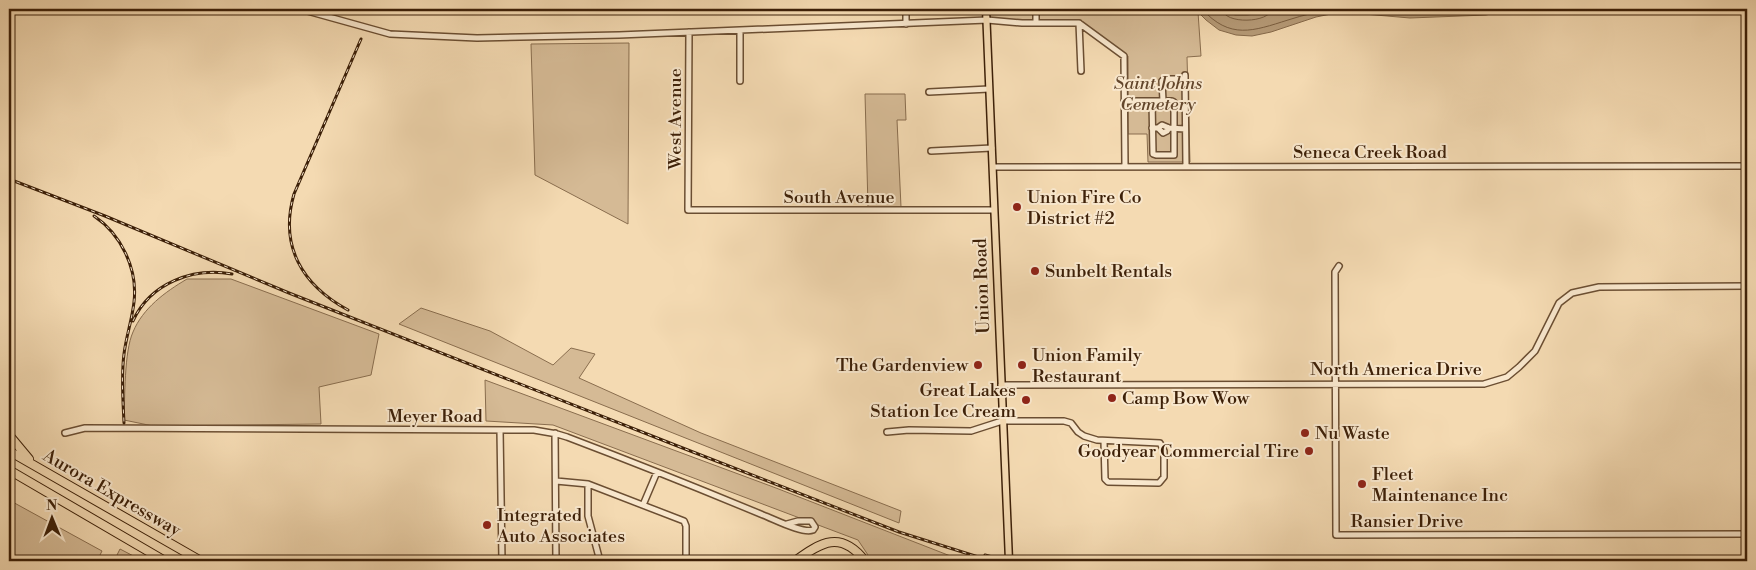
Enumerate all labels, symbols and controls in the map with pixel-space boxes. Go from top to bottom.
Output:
street label: West Avenue [664,68,687,171]
park label: Saint Johns Cemetery [1114,72,1202,116]
street label: Seneca Creek Road [1293,141,1448,164]
street label: South Avenue [783,186,895,209]
place label: Union Fire Co District #2 [1027,186,1142,230]
marker: Union Fire Co District #2 [1011,201,1023,213]
street label: Union Road [969,237,995,334]
place label: Sunbelt Rentals [1045,260,1172,283]
marker: Sunbelt Rentals [1029,265,1041,277]
place label: Union Family Restaurant [1032,344,1142,388]
place label: The Gardenview [836,354,969,377]
street label: North America Drive [1310,358,1482,381]
marker: The Gardenview [972,359,984,371]
marker: Union Family Restaurant [1016,359,1028,371]
place label: Great Lakes Station Ice Cream [870,379,1016,423]
place label: Camp Bow Wow [1122,387,1250,410]
marker: Camp Bow Wow [1106,392,1118,404]
marker: Great Lakes Station Ice Cream [1020,394,1032,406]
street label: Meyer Road [387,405,484,428]
place label: Nu Waste [1315,422,1390,445]
marker: Nu Waste [1299,427,1311,439]
place label: Goodyear Commercial Tire [1078,440,1299,463]
street label: Aurora Expressway [38,444,185,542]
marker: Goodyear Commercial Tire [1303,445,1315,457]
place label: Fleet Maintenance Inc [1372,463,1508,507]
marker: Fleet Maintenance Inc [1356,478,1368,490]
north arrow [28,492,78,542]
text: N [46,497,57,515]
place label: Integrated Auto Associates [496,504,625,548]
street label: Ransier Drive [1351,510,1463,533]
marker: Integrated Auto Associates [481,519,493,531]

